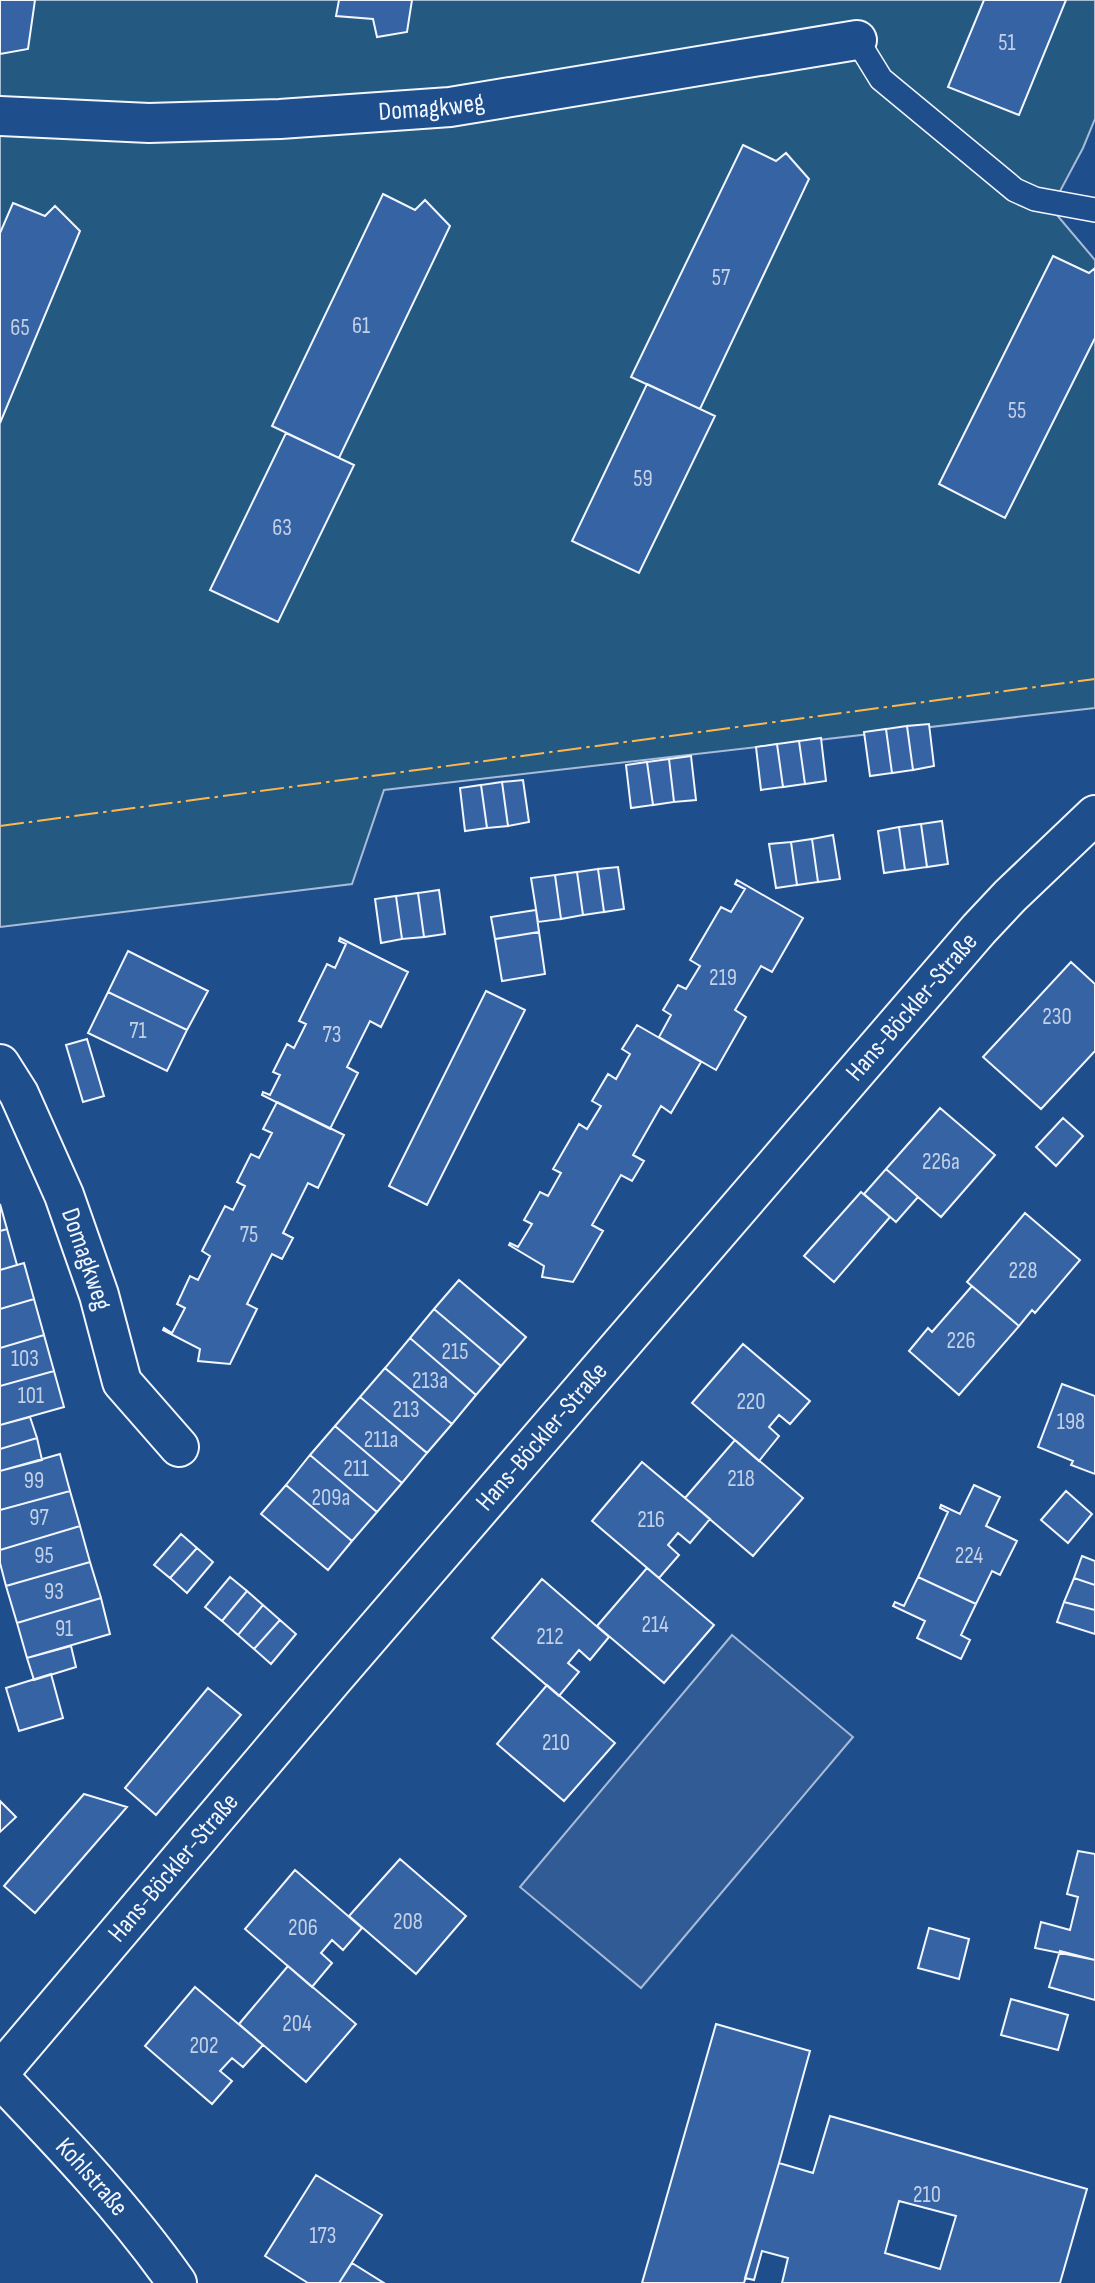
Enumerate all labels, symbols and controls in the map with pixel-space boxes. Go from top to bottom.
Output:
house number: 51 [998,29,1016,57]
street label: Domagkweg [377,86,486,128]
house number: 57 [712,264,730,292]
house number: 61 [352,312,370,340]
house number: 65 [10,314,30,342]
house number: 55 [1008,397,1026,425]
house number: 59 [633,465,653,493]
house number: 63 [272,514,292,542]
street label: Hans-Böckler-Straße [840,927,984,1087]
house number: 219 [709,964,737,992]
house number: 230 [1042,1003,1072,1031]
house number: 71 [129,1017,147,1045]
house number: 73 [323,1021,341,1049]
house number: 226a [922,1148,960,1176]
street label: Domagkweg [54,1204,118,1313]
house number: 75 [240,1221,258,1249]
house number: 228 [1008,1257,1038,1285]
house number: 226 [946,1327,976,1355]
house number: 215 [442,1338,468,1366]
house number: 103 [11,1345,39,1373]
street label: Hans-Böckler-Straße [469,1356,614,1517]
house number: 213a [412,1367,448,1395]
house number: 101 [18,1382,44,1410]
house number: 220 [736,1388,766,1416]
house number: 213 [392,1396,420,1424]
house number: 198 [1057,1408,1085,1436]
house number: 211a [364,1426,398,1454]
house number: 211 [343,1455,369,1483]
house number: 218 [727,1465,755,1493]
house number: 99 [24,1467,44,1495]
house number: 209a [312,1484,350,1512]
house number: 97 [29,1504,49,1532]
house number: 216 [637,1506,665,1534]
house number: 95 [34,1542,54,1570]
house number: 224 [955,1542,984,1570]
house number: 93 [44,1578,64,1606]
house number: 214 [641,1611,669,1639]
house number: 91 [55,1615,73,1643]
house number: 212 [536,1623,564,1651]
house number: 210 [542,1729,570,1757]
street label: Hans-Böckler-Straße [101,1787,245,1948]
house number: 208 [393,1908,423,1936]
house number: 206 [288,1914,318,1942]
house number: 204 [282,2010,312,2038]
house number: 202 [189,2032,219,2060]
street label: Kohlstraße [49,2132,134,2222]
house number: 210 [913,2181,941,2209]
house number: 173 [310,2222,336,2250]

